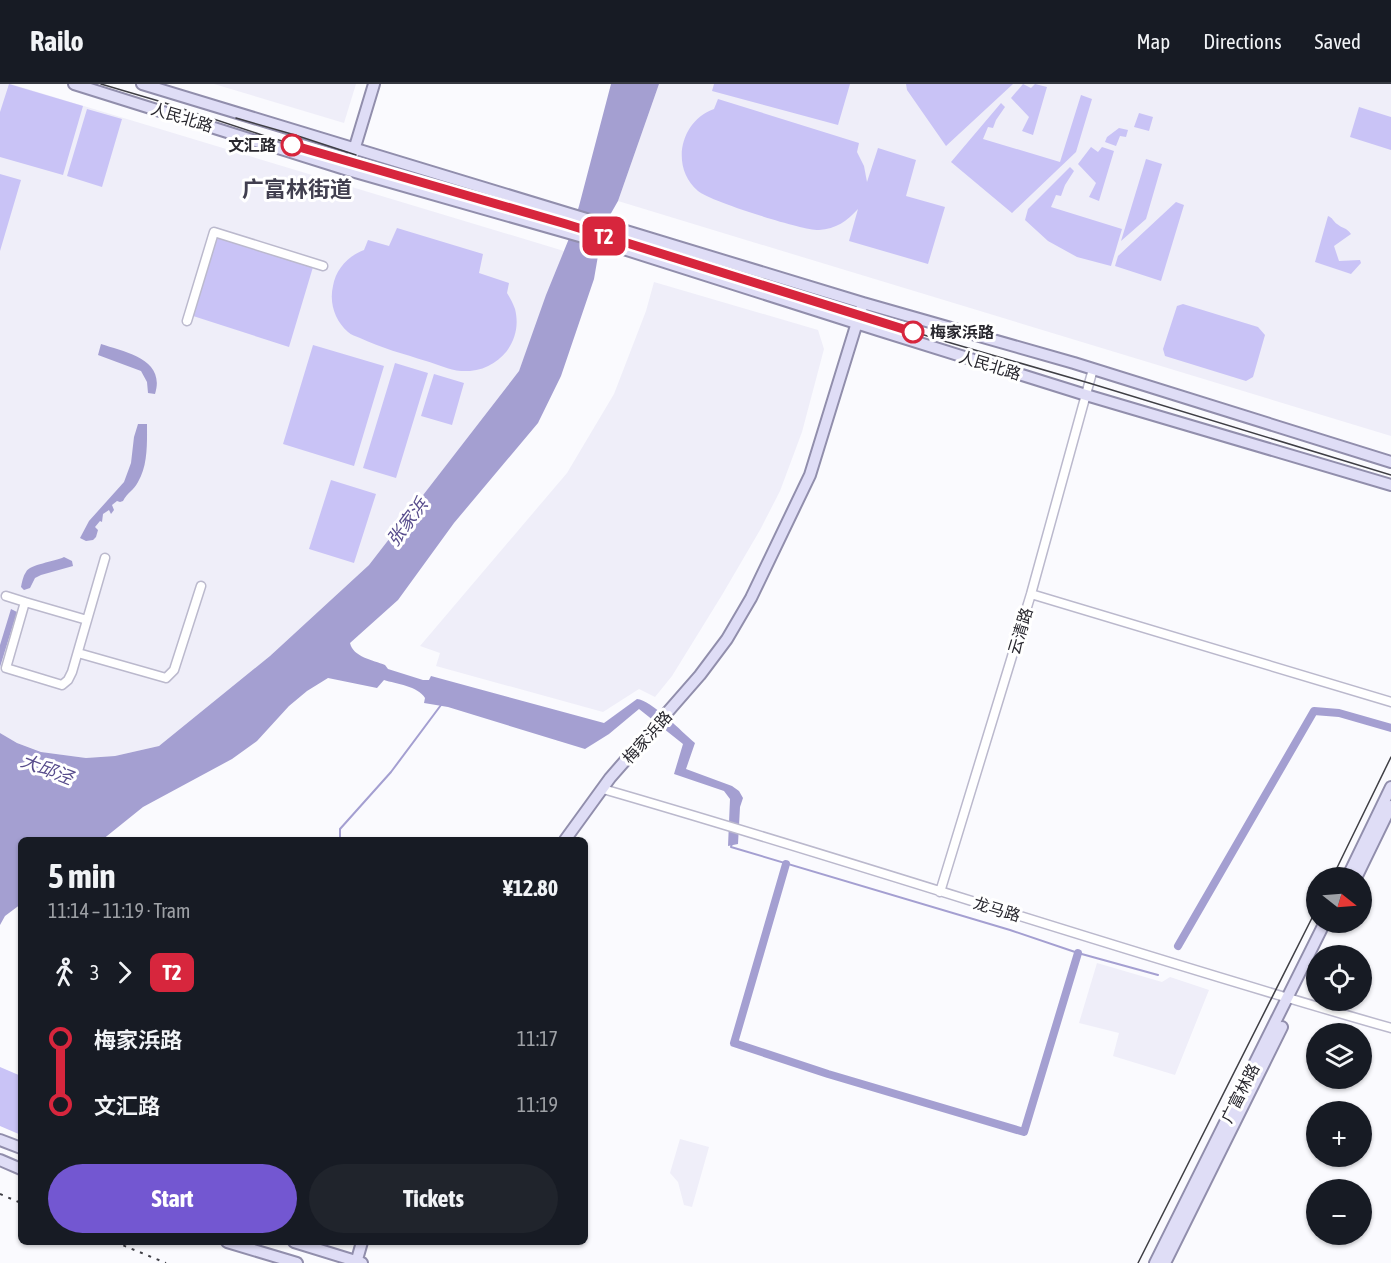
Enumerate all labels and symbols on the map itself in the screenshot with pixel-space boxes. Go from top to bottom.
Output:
street label: 人民北路 [149,99,215,135]
marker: 文汇路 [281,134,303,156]
place label: 文汇路 [228,136,276,154]
district label: 广富林街道 [242,176,352,202]
line badge: T2 [577,216,631,256]
marker: 梅家浜路 [902,321,924,343]
place label: 梅家浜路 [930,323,994,341]
street label: 人民北路 [957,347,1023,383]
water label: 张家浜 [382,493,433,550]
street label: 云清路 [1004,605,1036,657]
street label: 梅家浜路 [619,707,675,767]
water label: 大邱泾 [18,750,78,789]
north arrow [1306,867,1372,933]
street label: 龙马路 [971,893,1023,925]
street label: 广富林路 [1217,1060,1263,1126]

